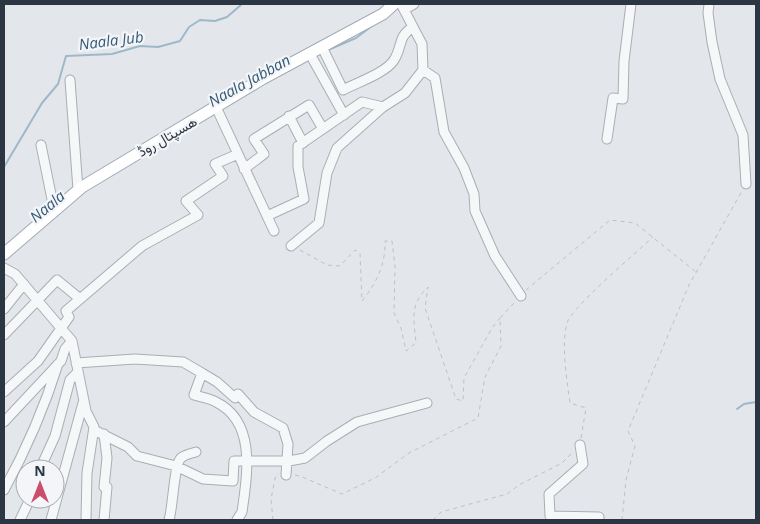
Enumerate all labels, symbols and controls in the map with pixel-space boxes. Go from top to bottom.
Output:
water label: Naala Jub [78,26,144,54]
water label: Naala Jabban [205,49,293,111]
street label: ھسپتال روڈ [134,111,201,162]
water label: Naala [25,185,69,226]
north arrow [15,459,65,509]
text: N [34,461,46,480]

